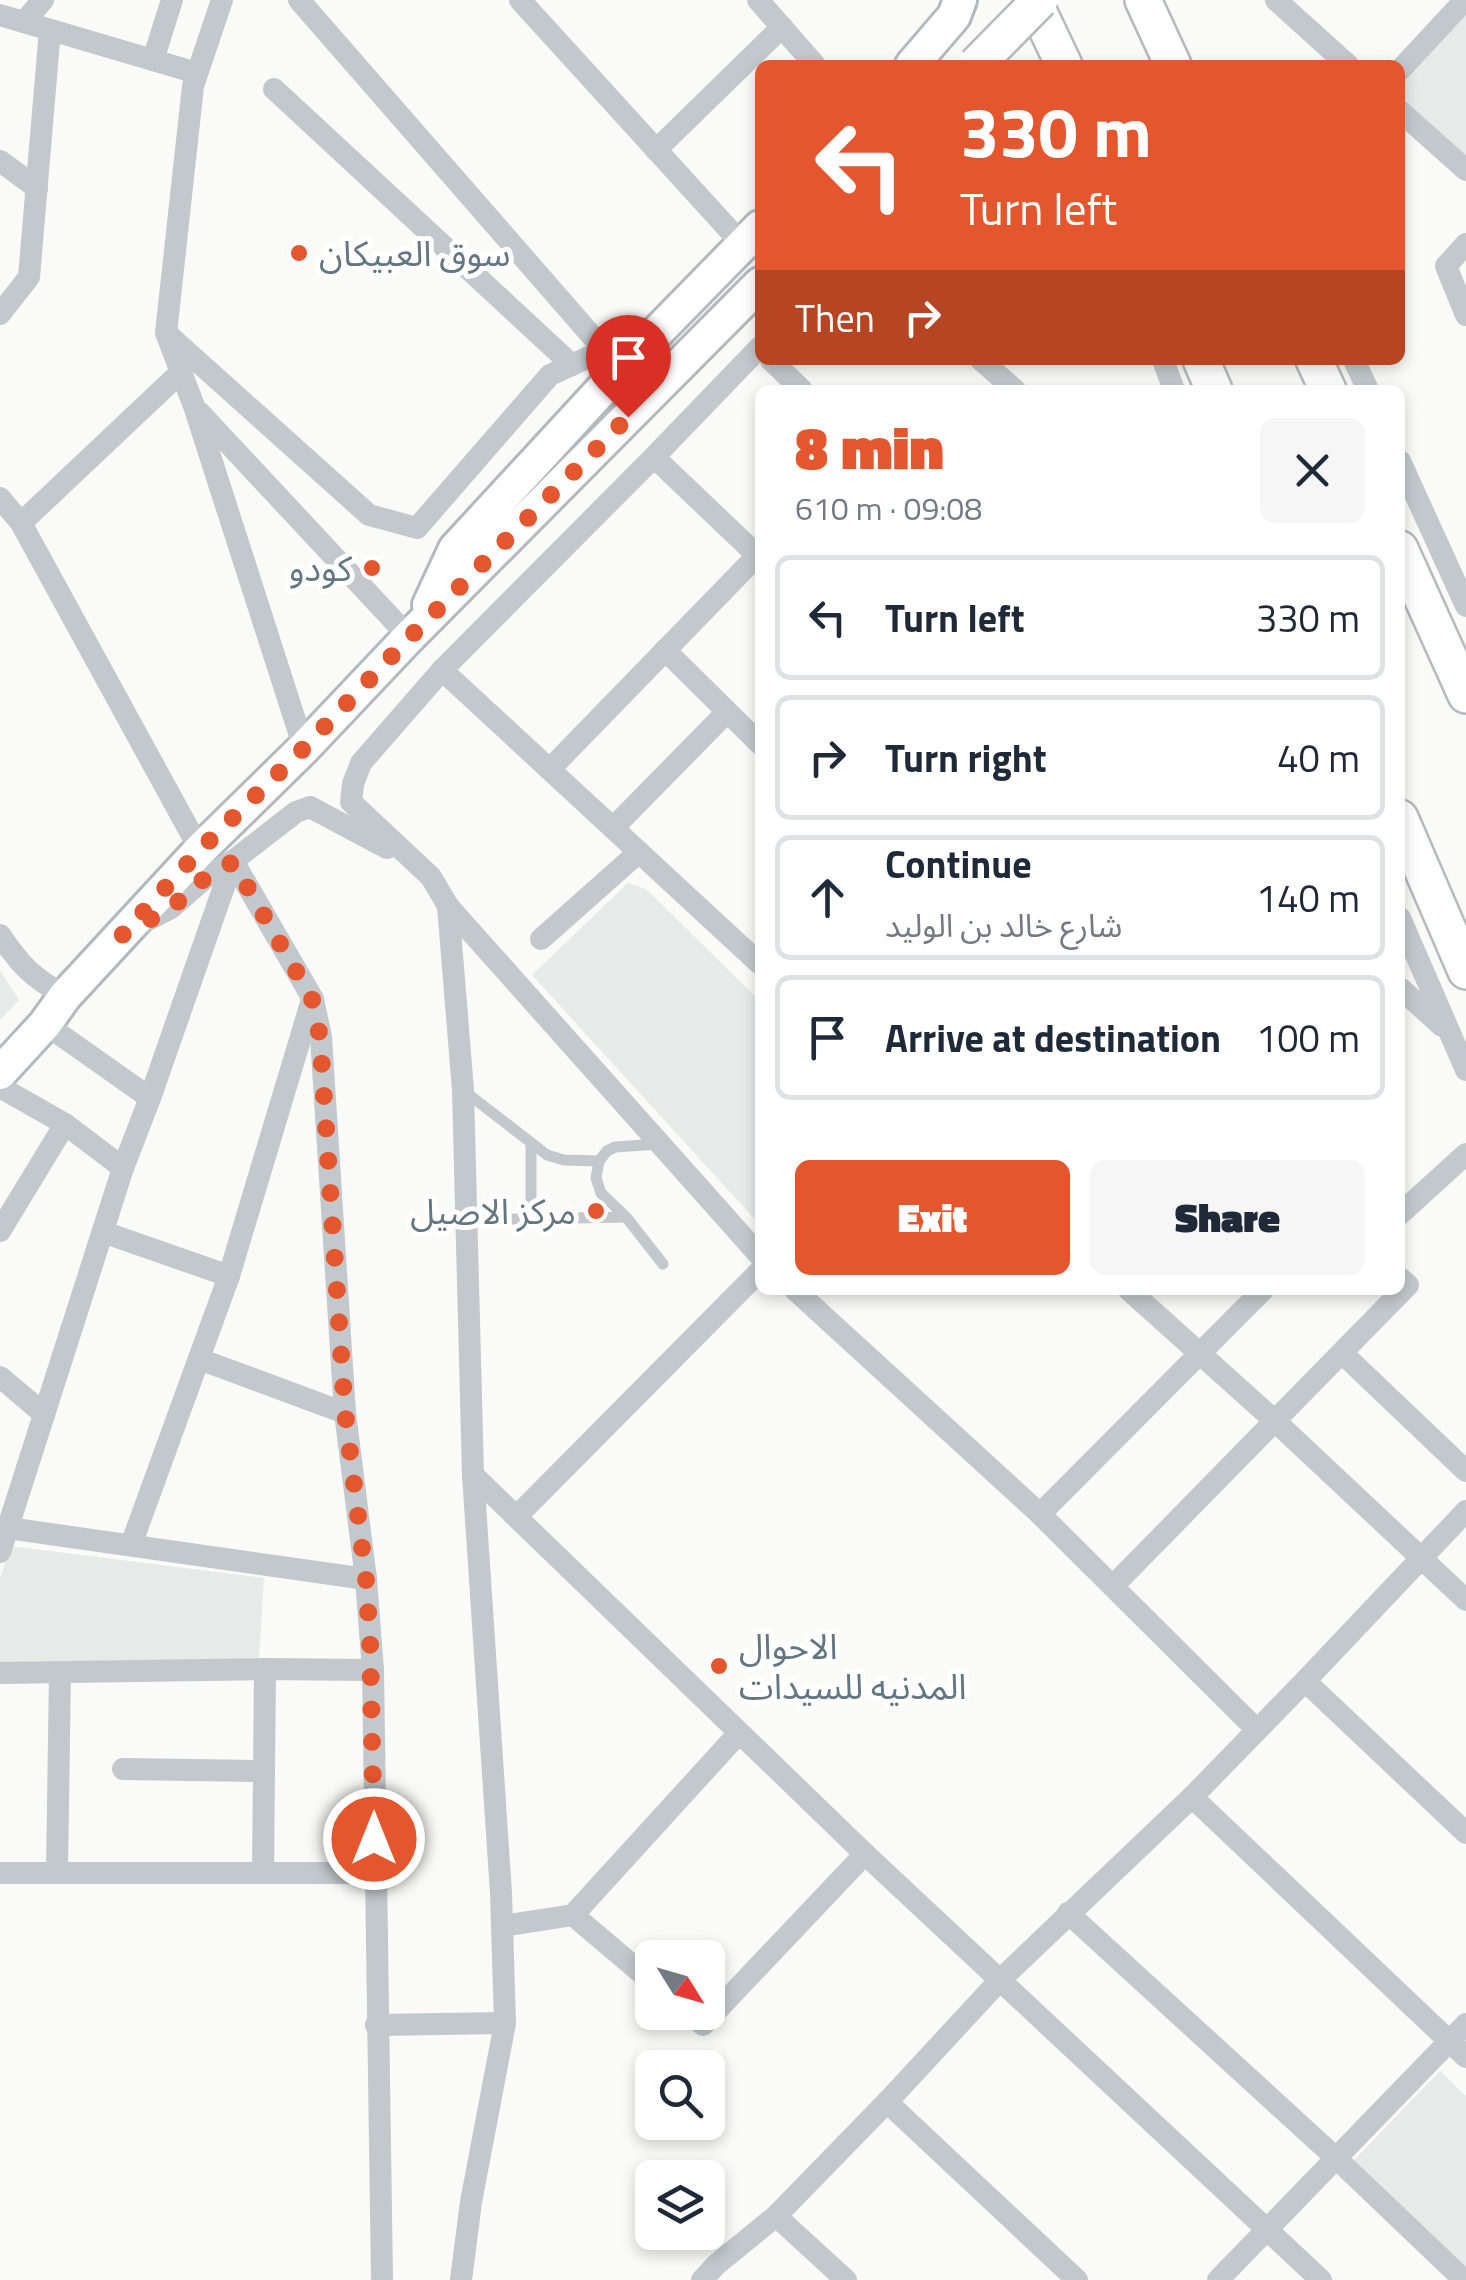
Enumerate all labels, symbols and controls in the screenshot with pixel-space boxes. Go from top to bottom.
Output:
text: 330 m [960,78,1152,184]
icon: left [795,100,925,230]
text: Turn left [960,174,1117,242]
place label: سوق العبيكان [319,226,510,280]
marker: سوق العبيكان [288,242,310,264]
text: Then [795,289,875,347]
icon: right [895,290,950,345]
pin [586,315,671,418]
icon: arrive [601,330,656,385]
text: 8 min [795,401,944,492]
button: close [1260,418,1365,523]
text: 610 m · 09:08 [795,484,982,532]
place label: كودو [289,541,353,595]
marker: كودو [361,557,383,579]
text: Turn left [885,589,1025,647]
text: 330 m [1256,589,1360,647]
icon: left [800,590,855,645]
text: Turn right [885,729,1047,787]
text: 40 m [1277,729,1360,787]
icon: right [800,730,855,785]
text: Continue [885,835,1032,893]
text: 140 m [1256,869,1360,927]
icon: ahead [800,870,855,925]
text: شارع خالد بن الوليد [885,901,1122,949]
text: Arrive at destination [885,1009,1221,1067]
text: 100 m [1256,1009,1360,1067]
icon: arrive [800,1010,855,1065]
button: Exit [795,1160,1070,1275]
button: Share [1090,1160,1365,1275]
place label: مركز الاصيل [410,1184,576,1238]
marker: مركز الاصيل [585,1200,607,1222]
place label: الاحوال المدنيه للسيدات [739,1619,967,1713]
marker: الاحوال المدنيه للسيدات [708,1655,730,1677]
position arrow [322,1787,426,1891]
north arrow [635,1940,725,2030]
map controls [635,1940,725,2250]
button: search [635,2050,725,2140]
button: layers [635,2160,725,2250]

